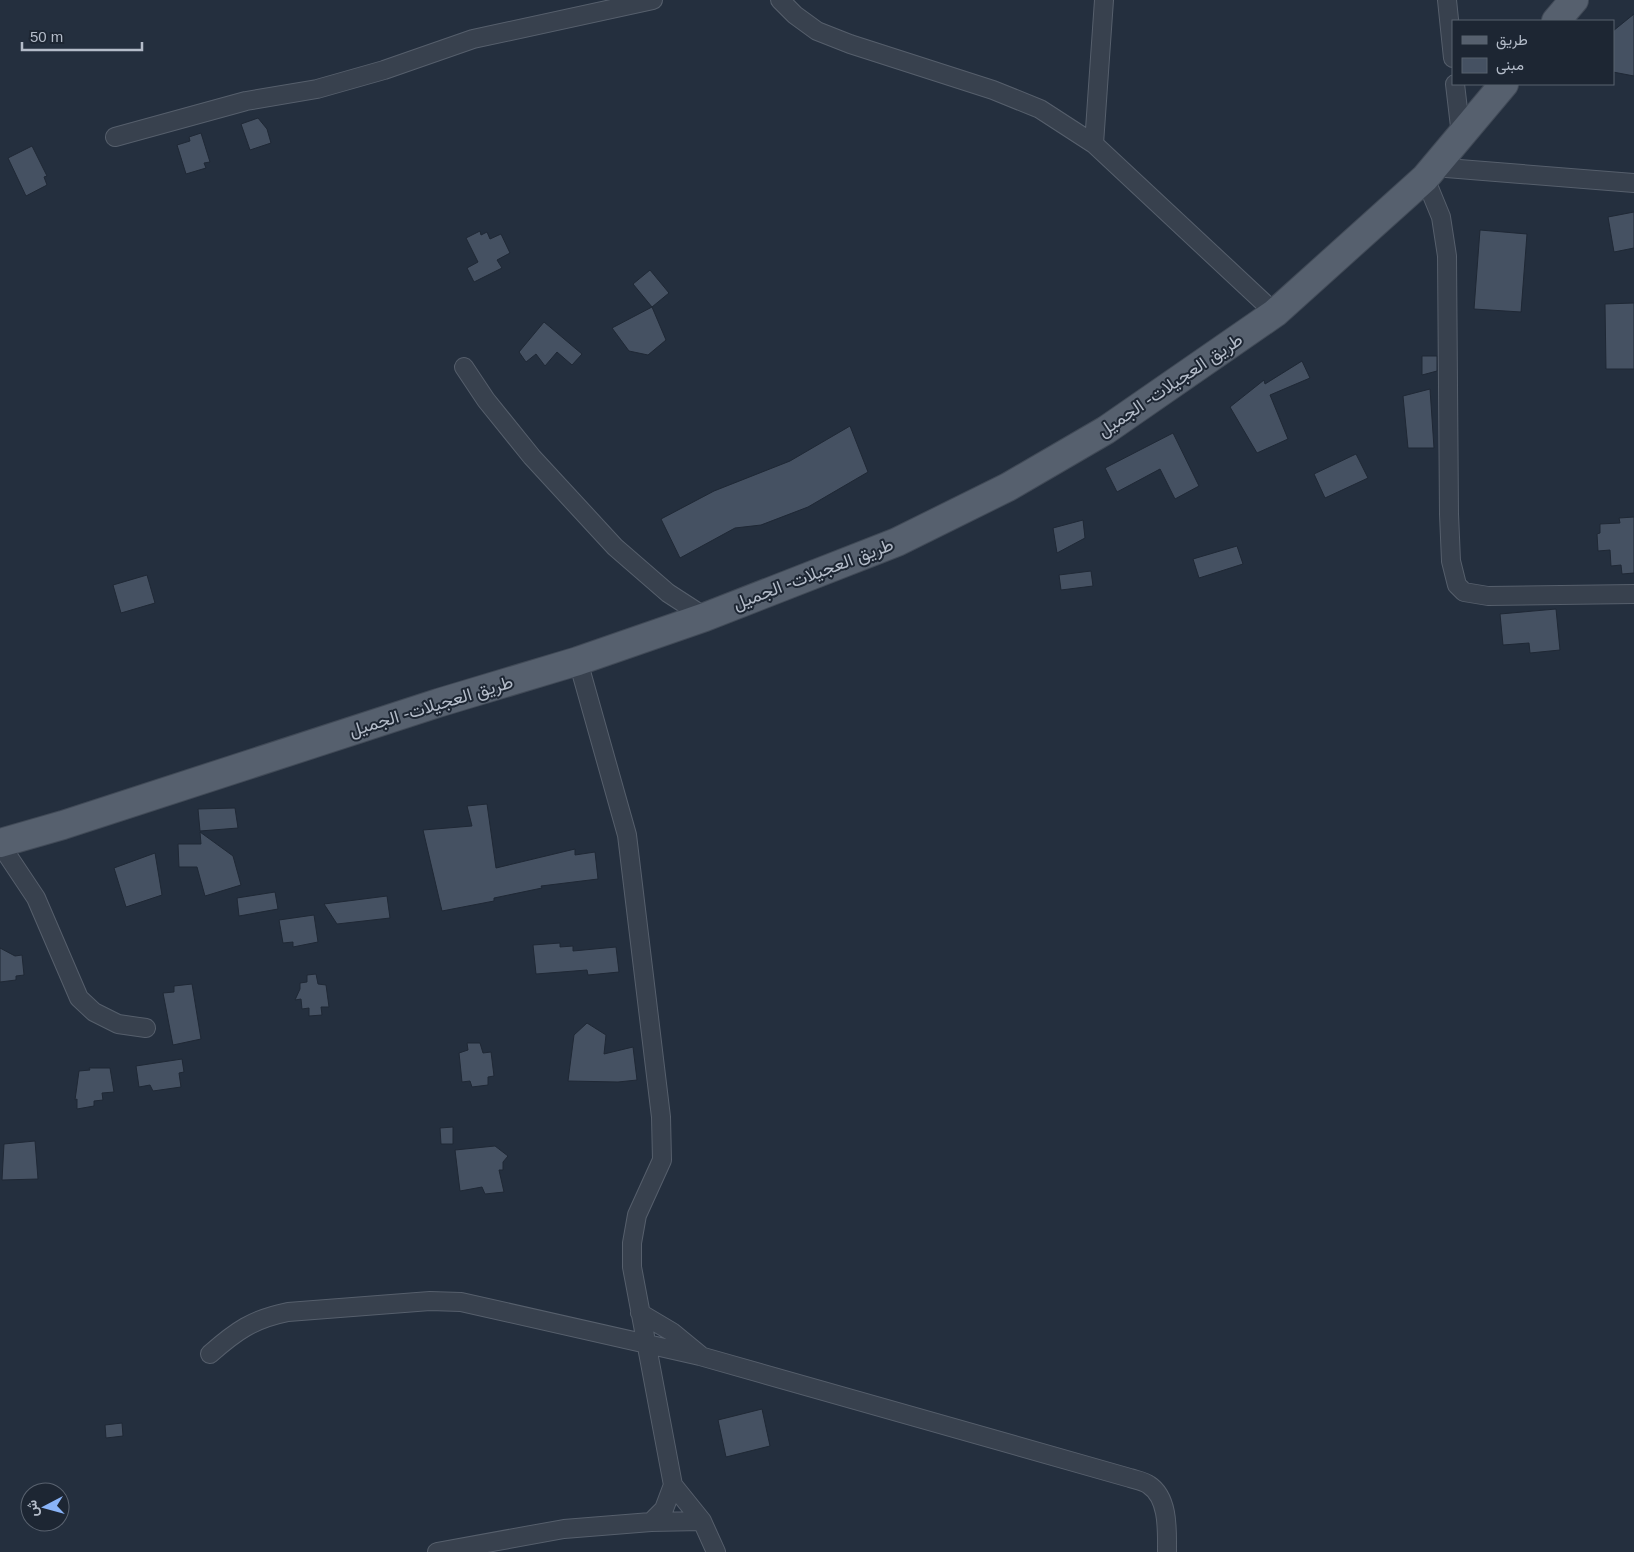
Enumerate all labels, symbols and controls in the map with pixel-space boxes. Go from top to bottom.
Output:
scale bar [22,20,142,52]
legend [1452,20,1614,85]
text: 50 m [30,28,63,45]
text: طريق [1496,31,1528,50]
text: مبنى [1496,56,1524,75]
street label: طريق العجيلات- الجميل [1094,329,1247,442]
street label: طريق العجيلات- الجميل [730,534,896,615]
street label: طريق العجيلات- الجميل [347,672,516,741]
north arrow [20,1482,70,1532]
text: ش [23,1499,42,1518]

